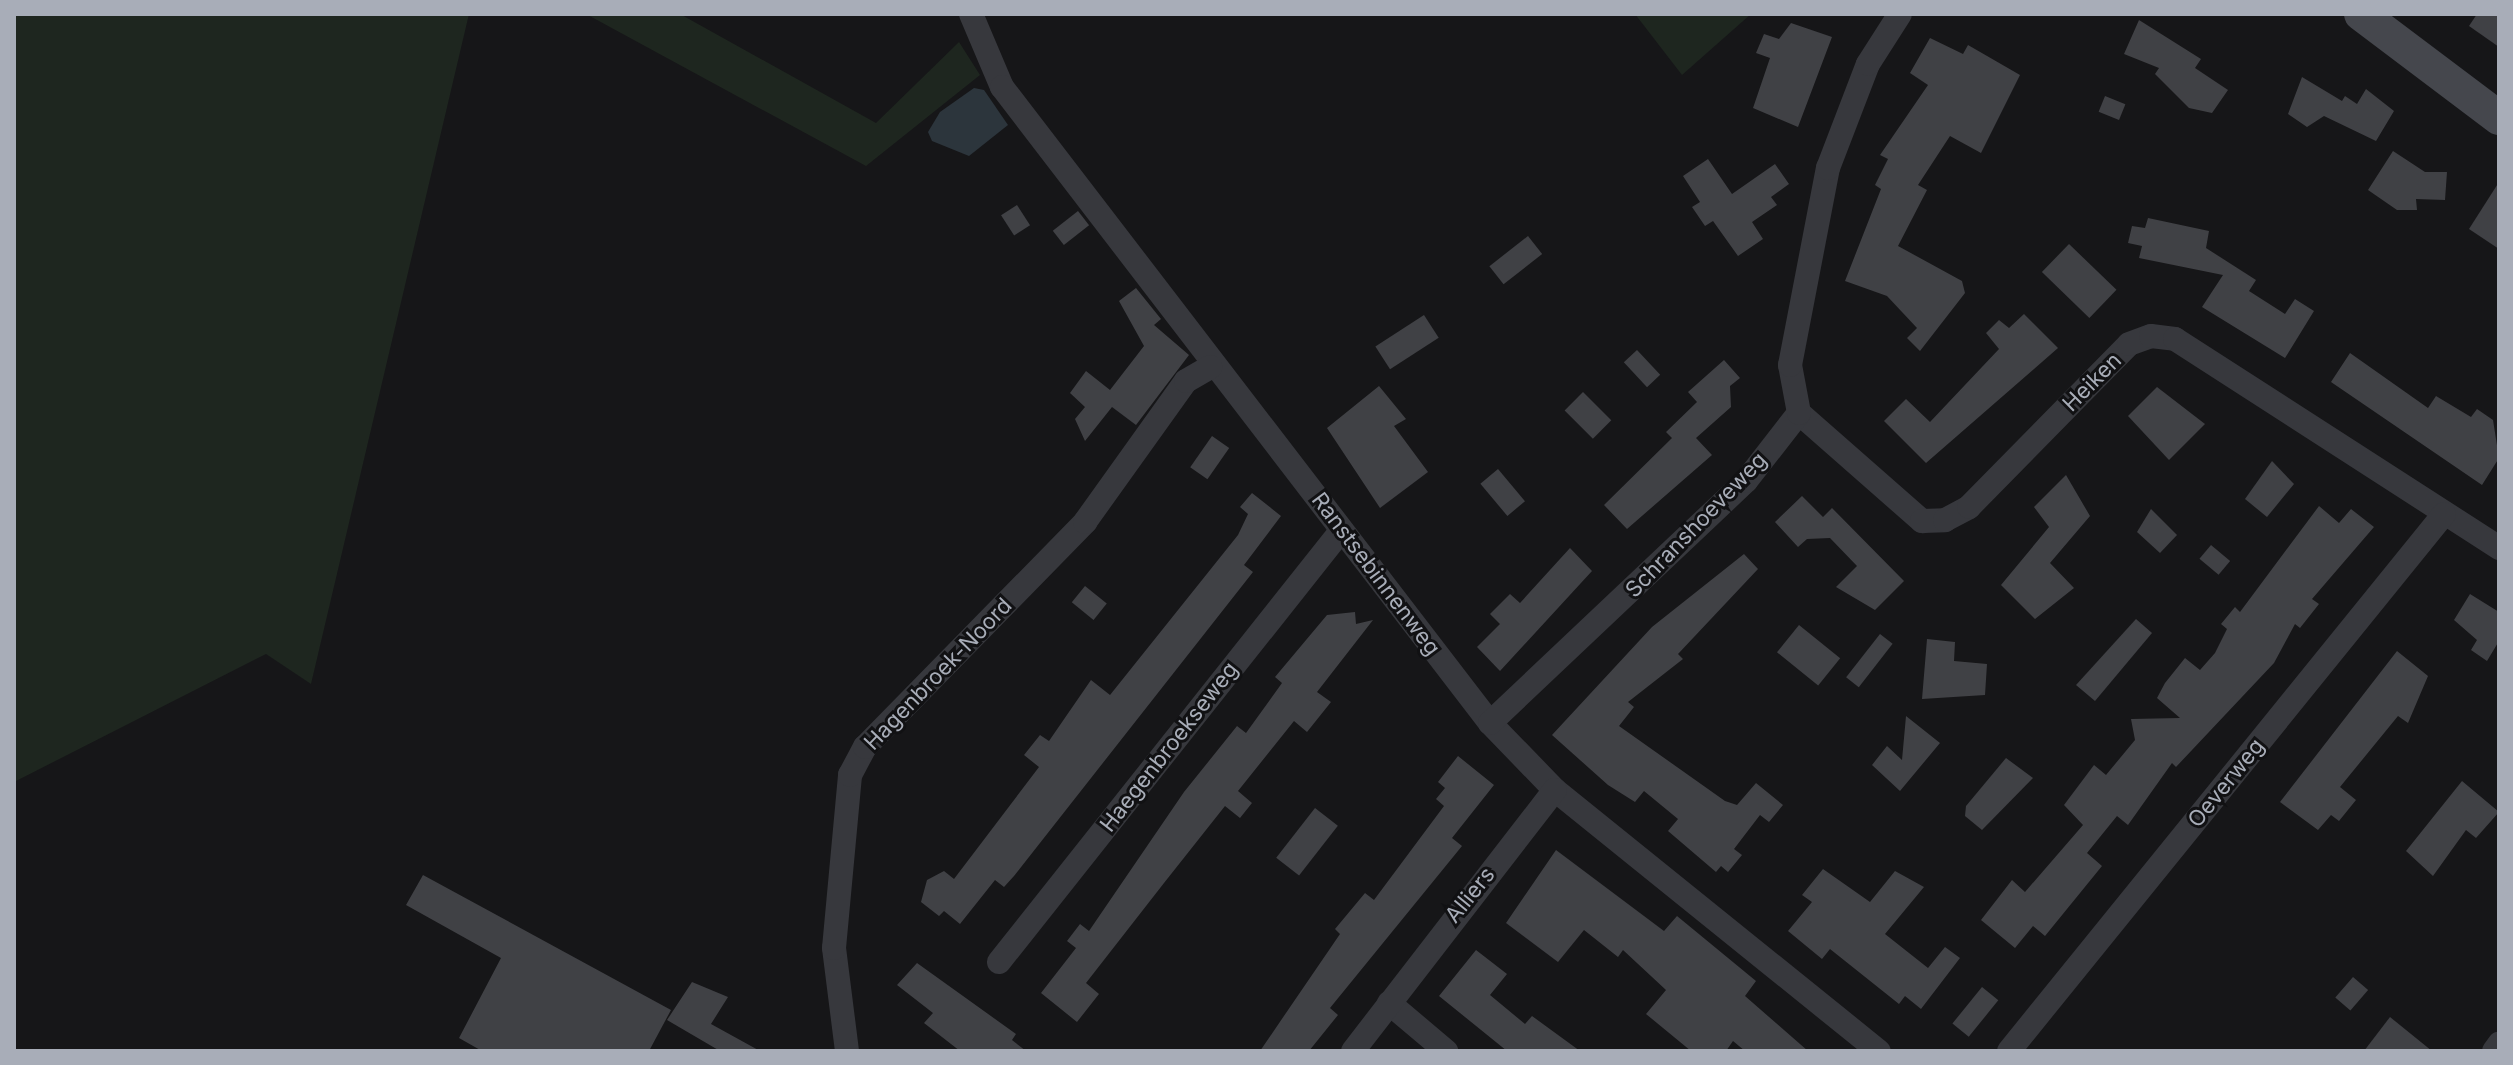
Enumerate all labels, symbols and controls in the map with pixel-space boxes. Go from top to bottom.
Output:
street label: Heiken [2057,347,2127,417]
street label: Schranshoeveweg [1620,447,1772,603]
street label: Ranstsebinnenweg [1306,487,1446,661]
street label: Hagenbroek-Noord [859,593,1017,755]
street label: Haegenbroekseweg [1094,657,1244,837]
street label: Oeverweg [2182,733,2270,833]
street label: Alliers [1440,862,1500,928]

